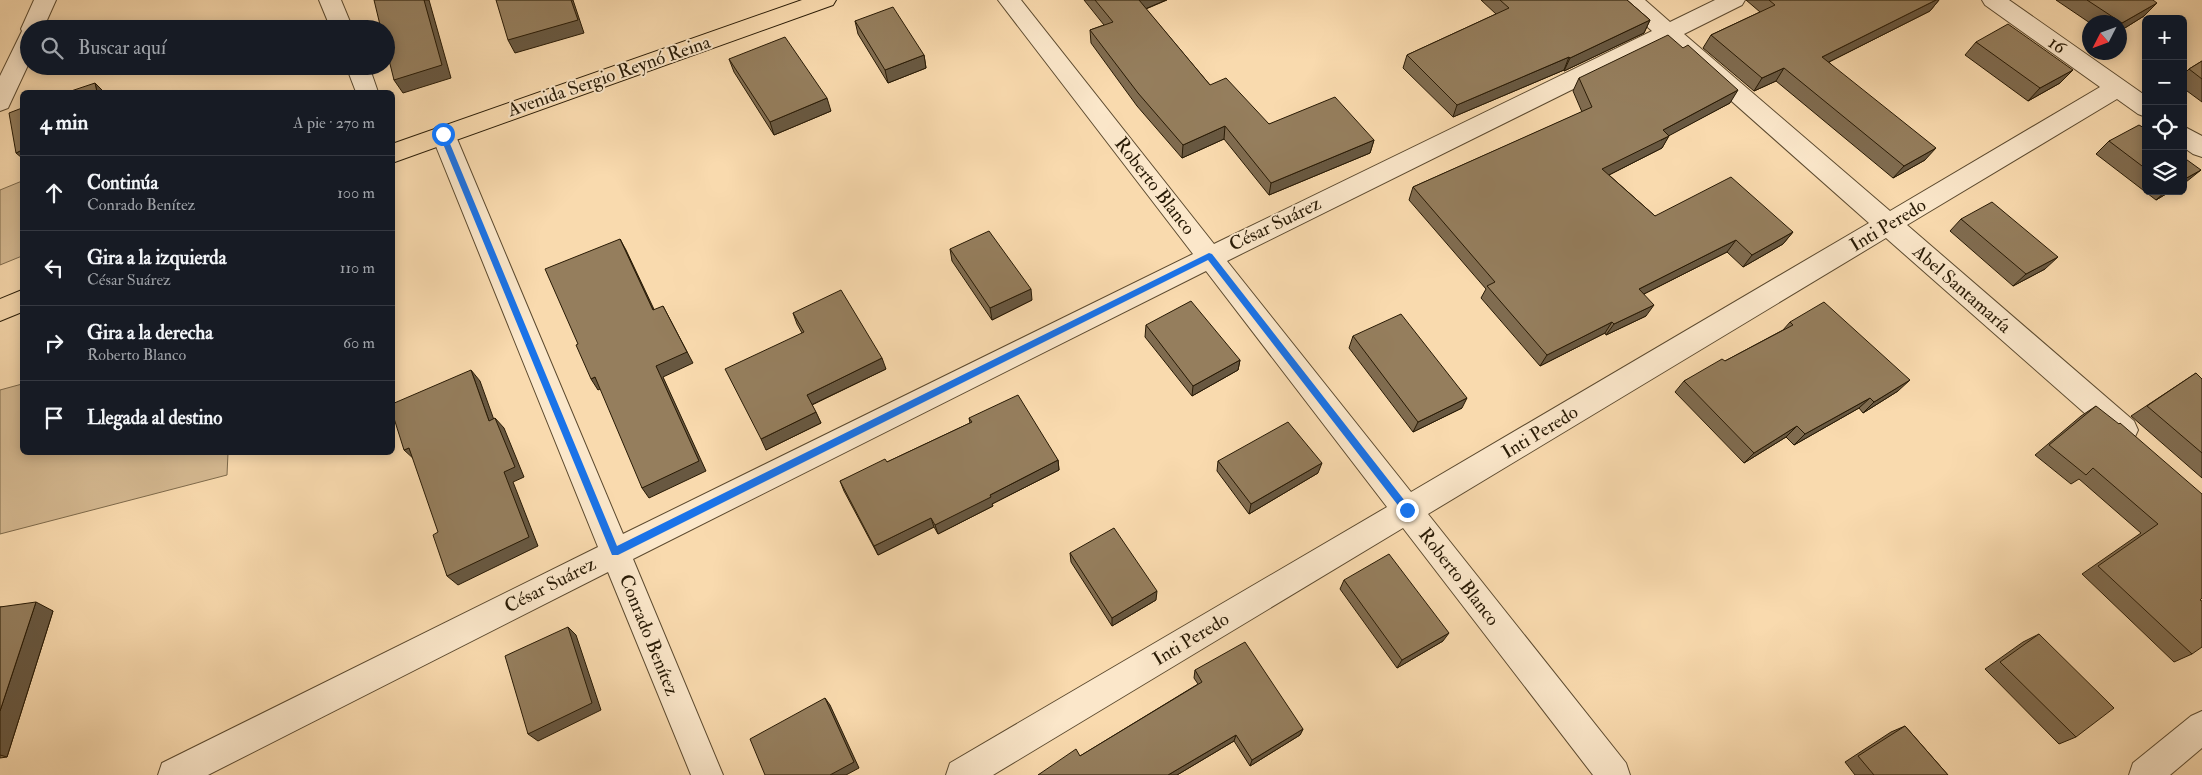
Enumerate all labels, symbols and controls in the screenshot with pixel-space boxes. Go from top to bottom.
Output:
north arrow [2082,15,2127,60]
map controls [2142,15,2187,195]
button: + [2142,15,2187,60]
search box [20,20,395,75]
street label: Avenida Sergio Reynó Reina [503,30,714,122]
street label: 16 [2043,31,2072,60]
icon: search [38,34,66,62]
text: Buscar aquí [78,36,166,60]
button: − [2142,60,2187,105]
button: locate [2142,105,2187,150]
text: 4 min [40,109,88,136]
text: A pie · 270 m [293,113,375,133]
route start [432,123,455,146]
street label: Roberto Blanco [1109,132,1201,240]
button: layers [2142,150,2187,195]
text: Continúa [87,171,158,195]
icon: ahead [40,179,68,207]
text: 100 m [337,183,375,203]
street label: César Suárez [1225,191,1325,257]
street label: Inti Peredo [1846,193,1930,257]
text: Conrado Benítez [87,195,195,215]
street label: Abel Santamaría [1907,239,2016,338]
text: Gira a la izquierda [87,246,226,270]
icon: left [40,254,68,282]
text: 110 m [340,258,375,278]
text: César Suárez [87,270,171,290]
text: Gira a la derecha [87,321,213,345]
icon: right [40,329,68,357]
text: 60 m [343,333,375,353]
text: Roberto Blanco [87,345,186,365]
street label: Inti Peredo [1498,400,1582,464]
icon: arrive [40,404,68,432]
text: Llegada al destino [87,406,222,430]
route end [1396,499,1419,522]
street label: Roberto Blanco [1413,523,1505,631]
street label: César Suárez [500,552,600,618]
street label: Conrado Benítez [614,571,684,699]
street label: Inti Peredo [1149,607,1233,671]

